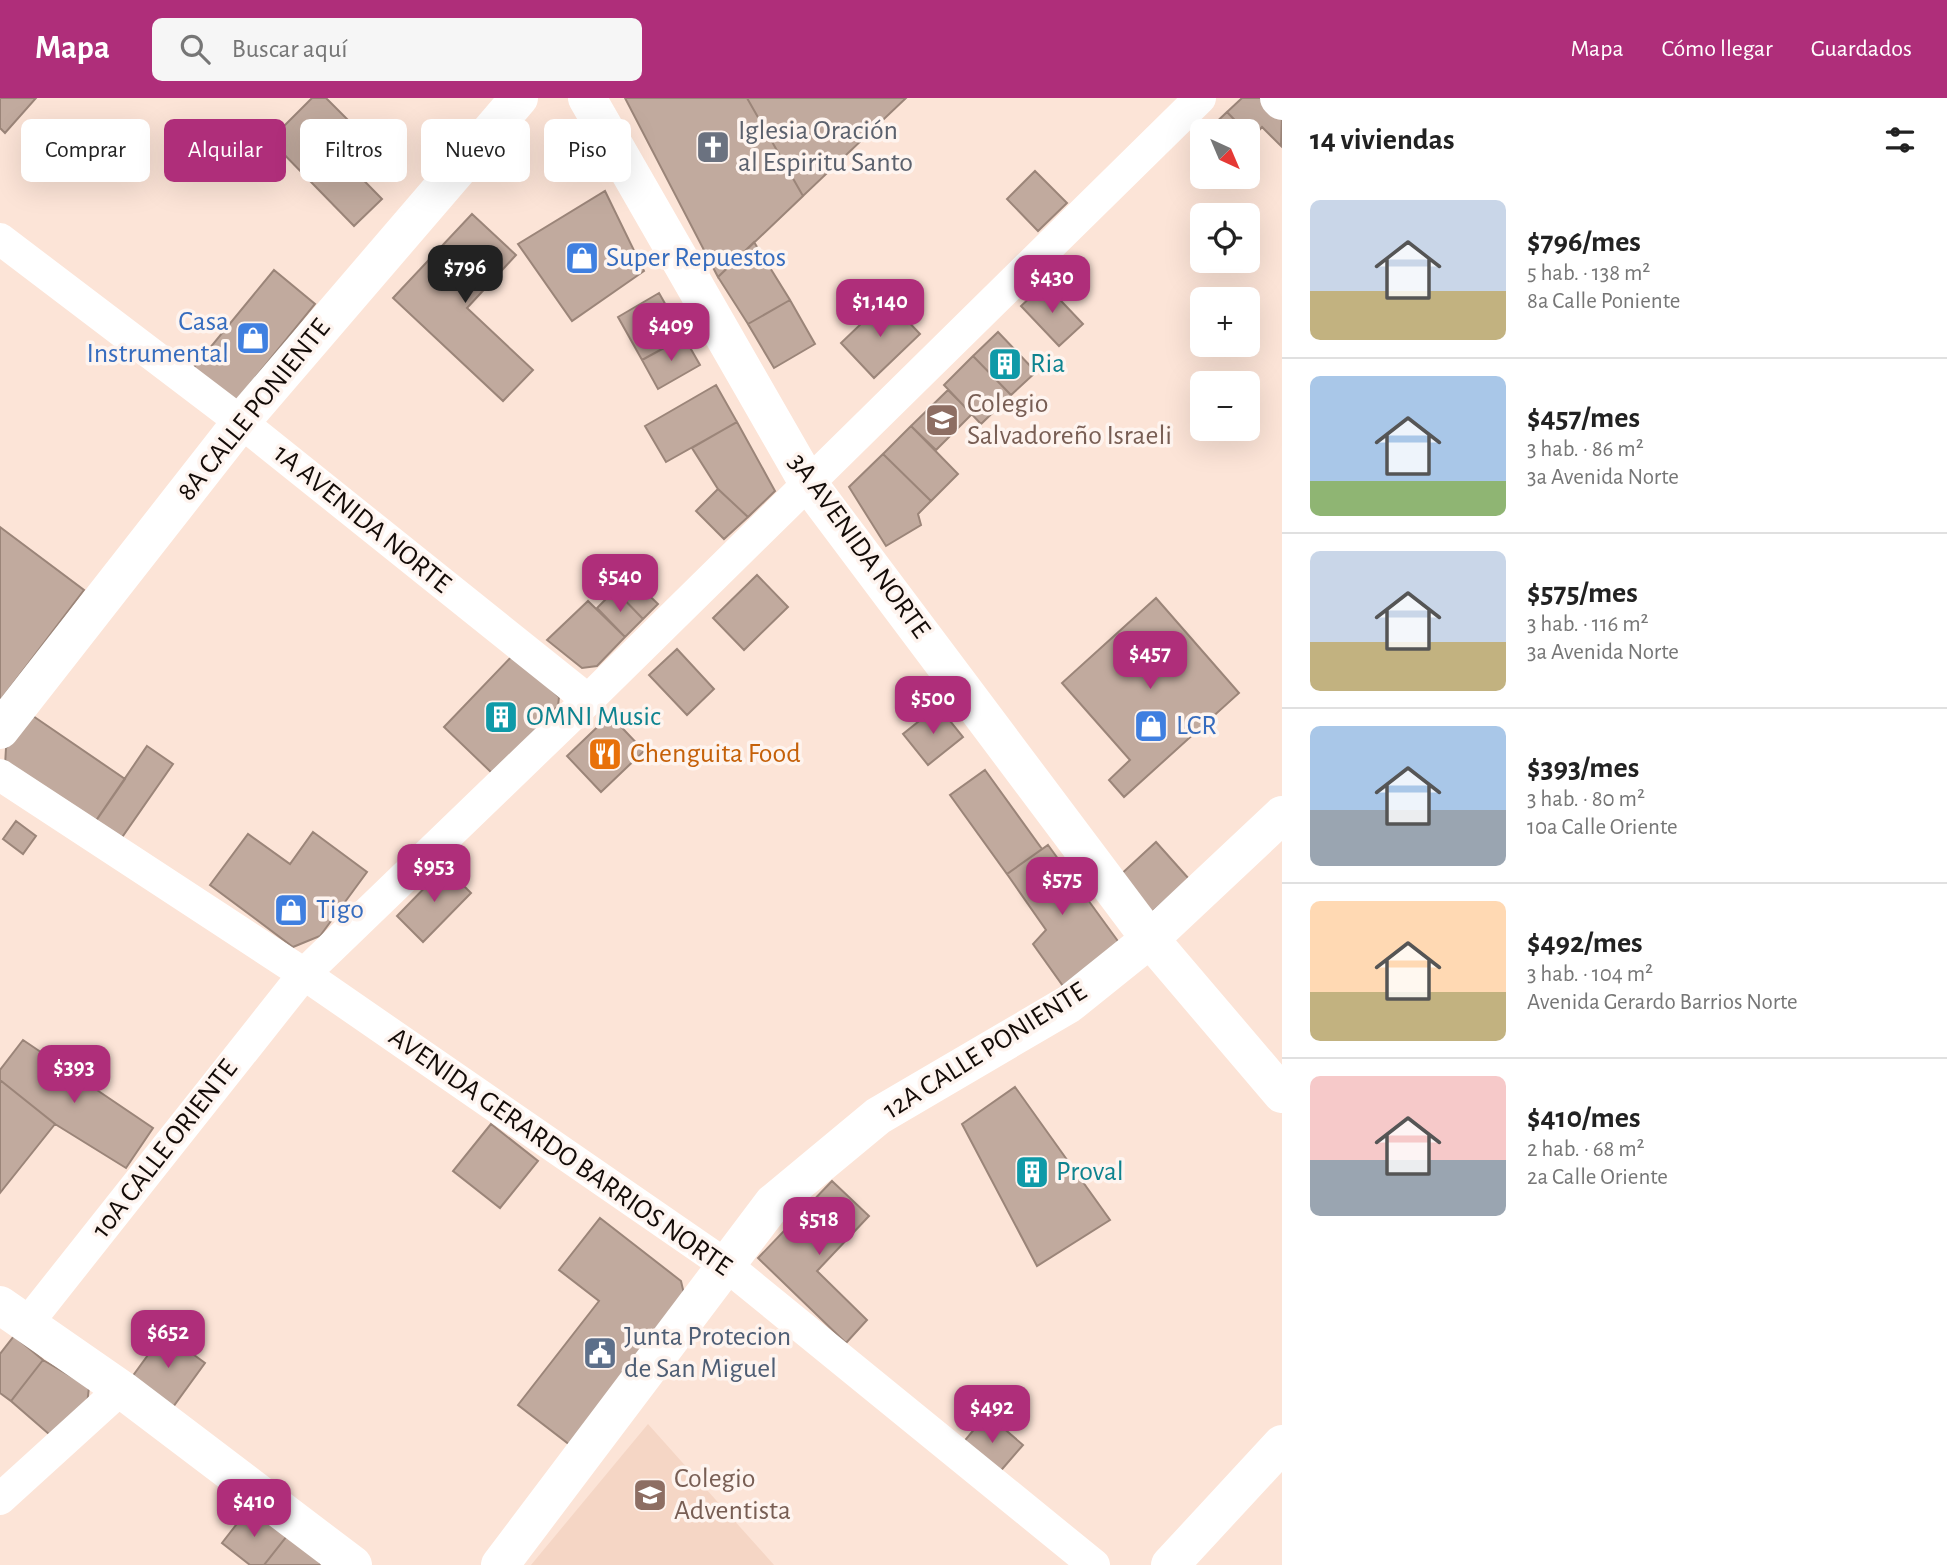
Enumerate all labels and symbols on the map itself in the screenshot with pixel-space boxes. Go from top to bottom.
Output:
place label: Iglesia Oración al Espiritu Santo [738,117,913,177]
north arrow [1190,119,1260,189]
church icon: Iglesia Oración al Espiritu Santo [694,128,732,166]
shop icon: Super Repuestos [563,239,601,277]
place label: Super Repuestos [606,244,786,272]
pin: $796 [424,246,506,305]
pin: $430 [1011,256,1093,315]
pin: $1,140 [823,280,937,339]
pin: $409 [630,303,712,363]
place label: Casa Instrumental [86,308,229,368]
street label: 8A CALLE PONIENTE [172,314,336,506]
shop icon: Casa Instrumental [234,319,272,357]
building icon: Ria [986,345,1024,383]
place label: Ria [1030,350,1065,378]
place label: Colegio Salvadoreño Israeli [967,390,1172,450]
school or university icon: Colegio Salvadoreño Israeli [923,401,961,439]
street label: 1A AVENIDA NORTE [268,439,456,599]
street label: 3A AVENIDA NORTE [783,449,935,643]
pin: $540 [579,554,661,614]
pin: $457 [1109,632,1191,691]
pin: $500 [892,676,974,736]
building icon: OMNI Music [482,698,520,736]
place label: OMNI Music [526,703,661,731]
shop icon: LCR [1132,707,1170,745]
place label: LCR [1176,712,1217,740]
restaurant icon: Chenguita Food [586,735,624,773]
place label: Chenguita Food [630,740,801,768]
pin: $953 [393,844,475,904]
pin: $575 [1021,858,1103,917]
shop icon: Tigo [272,891,310,929]
place label: Tigo [316,896,364,924]
street label: 12A CALLE PONIENTE [878,977,1092,1125]
street label: AVENIDA GERARDO BARRIOS NORTE [384,1023,736,1281]
pin: $393 [33,1046,115,1105]
street label: 10A CALLE ORIENTE [87,1055,243,1243]
building icon: Proval [1013,1153,1051,1191]
place label: Proval [1056,1158,1124,1186]
pin: $518 [778,1198,860,1257]
pin: $652 [127,1310,209,1370]
place label: Junta Protecion de San Miguel [624,1323,791,1383]
public building icon: Junta Protecion de San Miguel [581,1334,619,1372]
pin: $492 [951,1386,1033,1445]
place label: Colegio Adventista [674,1465,791,1525]
school or university icon: Colegio Adventista [631,1476,669,1514]
pin: $410 [213,1480,295,1539]

